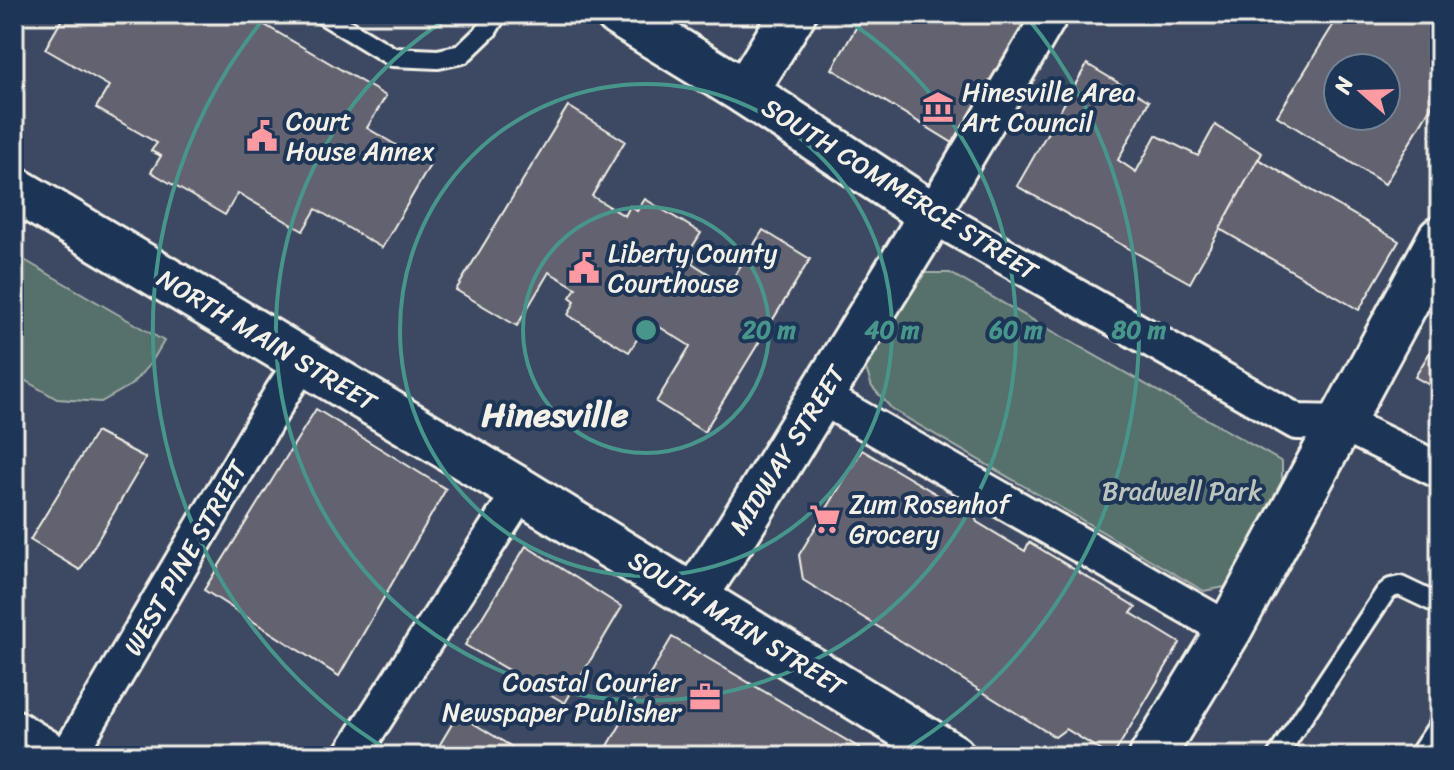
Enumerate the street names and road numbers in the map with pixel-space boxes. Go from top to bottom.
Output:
street label: SOUTH COMMERCE STREET [753,85,1049,294]
street label: NORTH MAIN STREET [148,256,387,425]
street label: MIDWAY STREET [716,354,859,544]
street label: WEST PINE STREET [110,450,261,665]
street label: SOUTH MAIN STREET [619,538,856,709]

